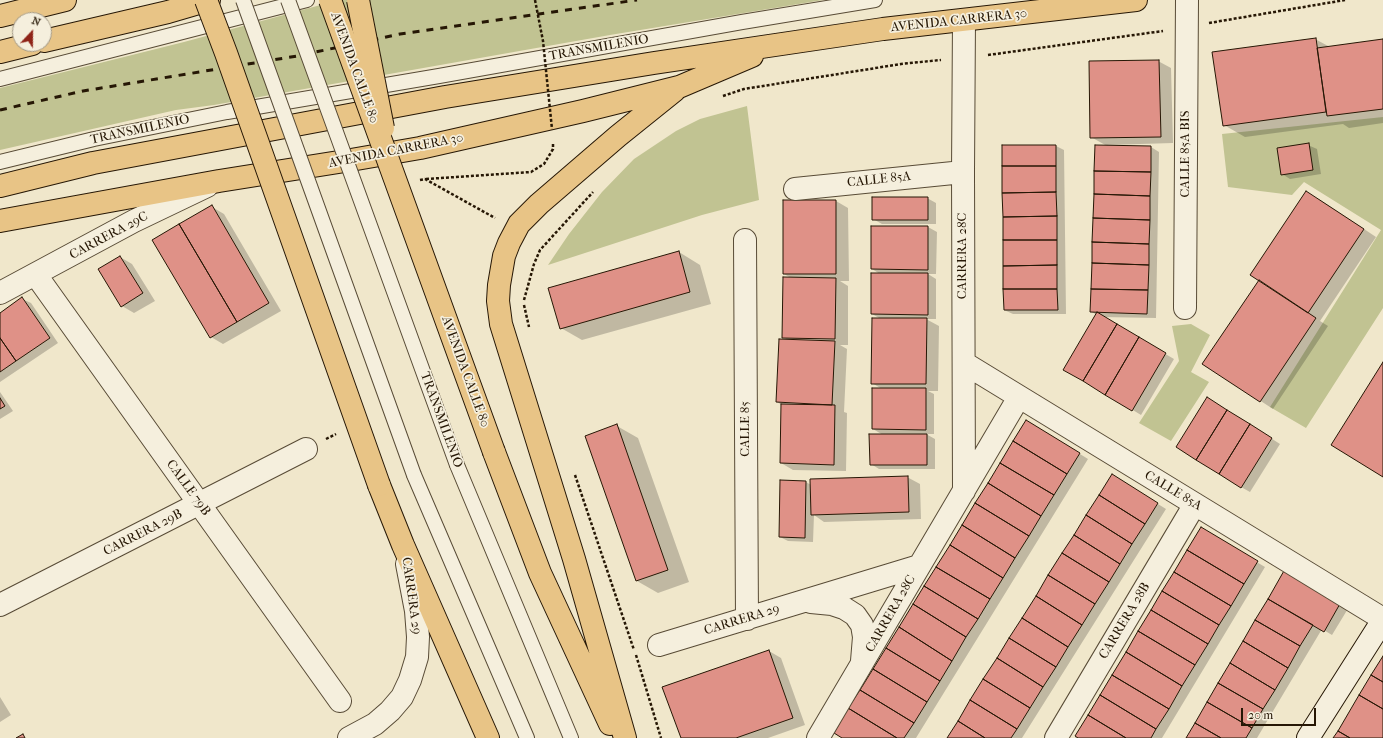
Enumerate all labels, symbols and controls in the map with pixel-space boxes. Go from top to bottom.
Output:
street label: AVENIDA CARRERA 30 [890,6,1028,36]
street label: AVENIDA CALLE 80 [327,10,381,126]
north arrow [12,12,52,52]
text: N [30,14,43,29]
street label: TRANSMILENIO [548,32,650,64]
street label: CALLE 85A BIS [1178,110,1194,198]
street label: TRANSMILENIO [89,112,191,148]
street label: AVENIDA CARRERA 30 [327,130,465,172]
street label: CALLE 85A [846,169,912,191]
street label: CARRERA 29C [67,209,151,263]
street label: CARRERA 28C [955,213,971,299]
street label: AVENIDA CALLE 80 [438,314,492,430]
street label: TRANSMILENIO [416,370,466,470]
street label: CALLE 85 [738,401,754,457]
street label: CALLE 79B [163,457,213,519]
street label: CALLE 85A [1142,468,1204,514]
street label: CARRERA 29B [101,506,185,560]
street label: CARRERA 29 [398,556,424,636]
street label: CARRERA 28C [863,573,919,655]
street label: CARRERA 28B [1096,580,1154,662]
street label: CARRERA 29 [702,601,782,639]
scale bar [1243,700,1318,726]
text: 20 m [1248,708,1273,722]

